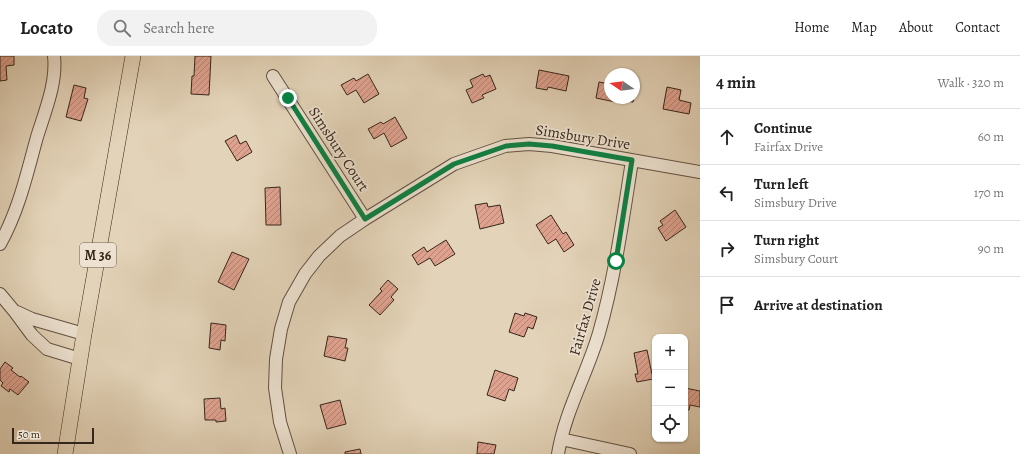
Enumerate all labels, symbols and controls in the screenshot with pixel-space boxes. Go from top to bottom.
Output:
search box [97,10,377,46]
text: Locato [20,15,73,41]
icon: search [111,17,133,39]
text: Search here [143,18,215,38]
text: Home [794,18,829,37]
text: Map [851,18,877,37]
text: About [899,18,933,37]
text: Contact [955,18,1000,37]
north arrow [604,68,640,104]
text: 4 min [716,71,756,94]
text: Walk · 320 m [938,74,1004,91]
route end [279,89,297,107]
street label: Simsbury Court [304,103,374,195]
text: Continue [754,118,812,138]
street label: Simsbury Drive [534,120,632,154]
icon: ahead [716,126,738,148]
text: 60 m [978,128,1004,145]
text: Fairfax Drive [754,138,823,155]
text: Turn left [754,174,809,194]
icon: left [716,182,738,204]
text: 170 m [974,184,1004,201]
text: Simsbury Drive [754,194,837,211]
text: Turn right [754,230,819,250]
icon: right [716,238,738,260]
text: 90 m [978,240,1004,257]
road number: M 36 [80,243,116,267]
text: Simsbury Court [754,250,838,267]
route start [607,252,625,270]
street label: Fairfax Drive [564,276,606,358]
icon: arrive [716,294,738,316]
text: Arrive at destination [754,295,883,315]
map controls [652,334,688,442]
button: + [652,334,688,370]
button: − [652,370,688,406]
button: locate [652,406,688,442]
scale bar [12,426,94,445]
text: 50 m [18,427,40,442]

